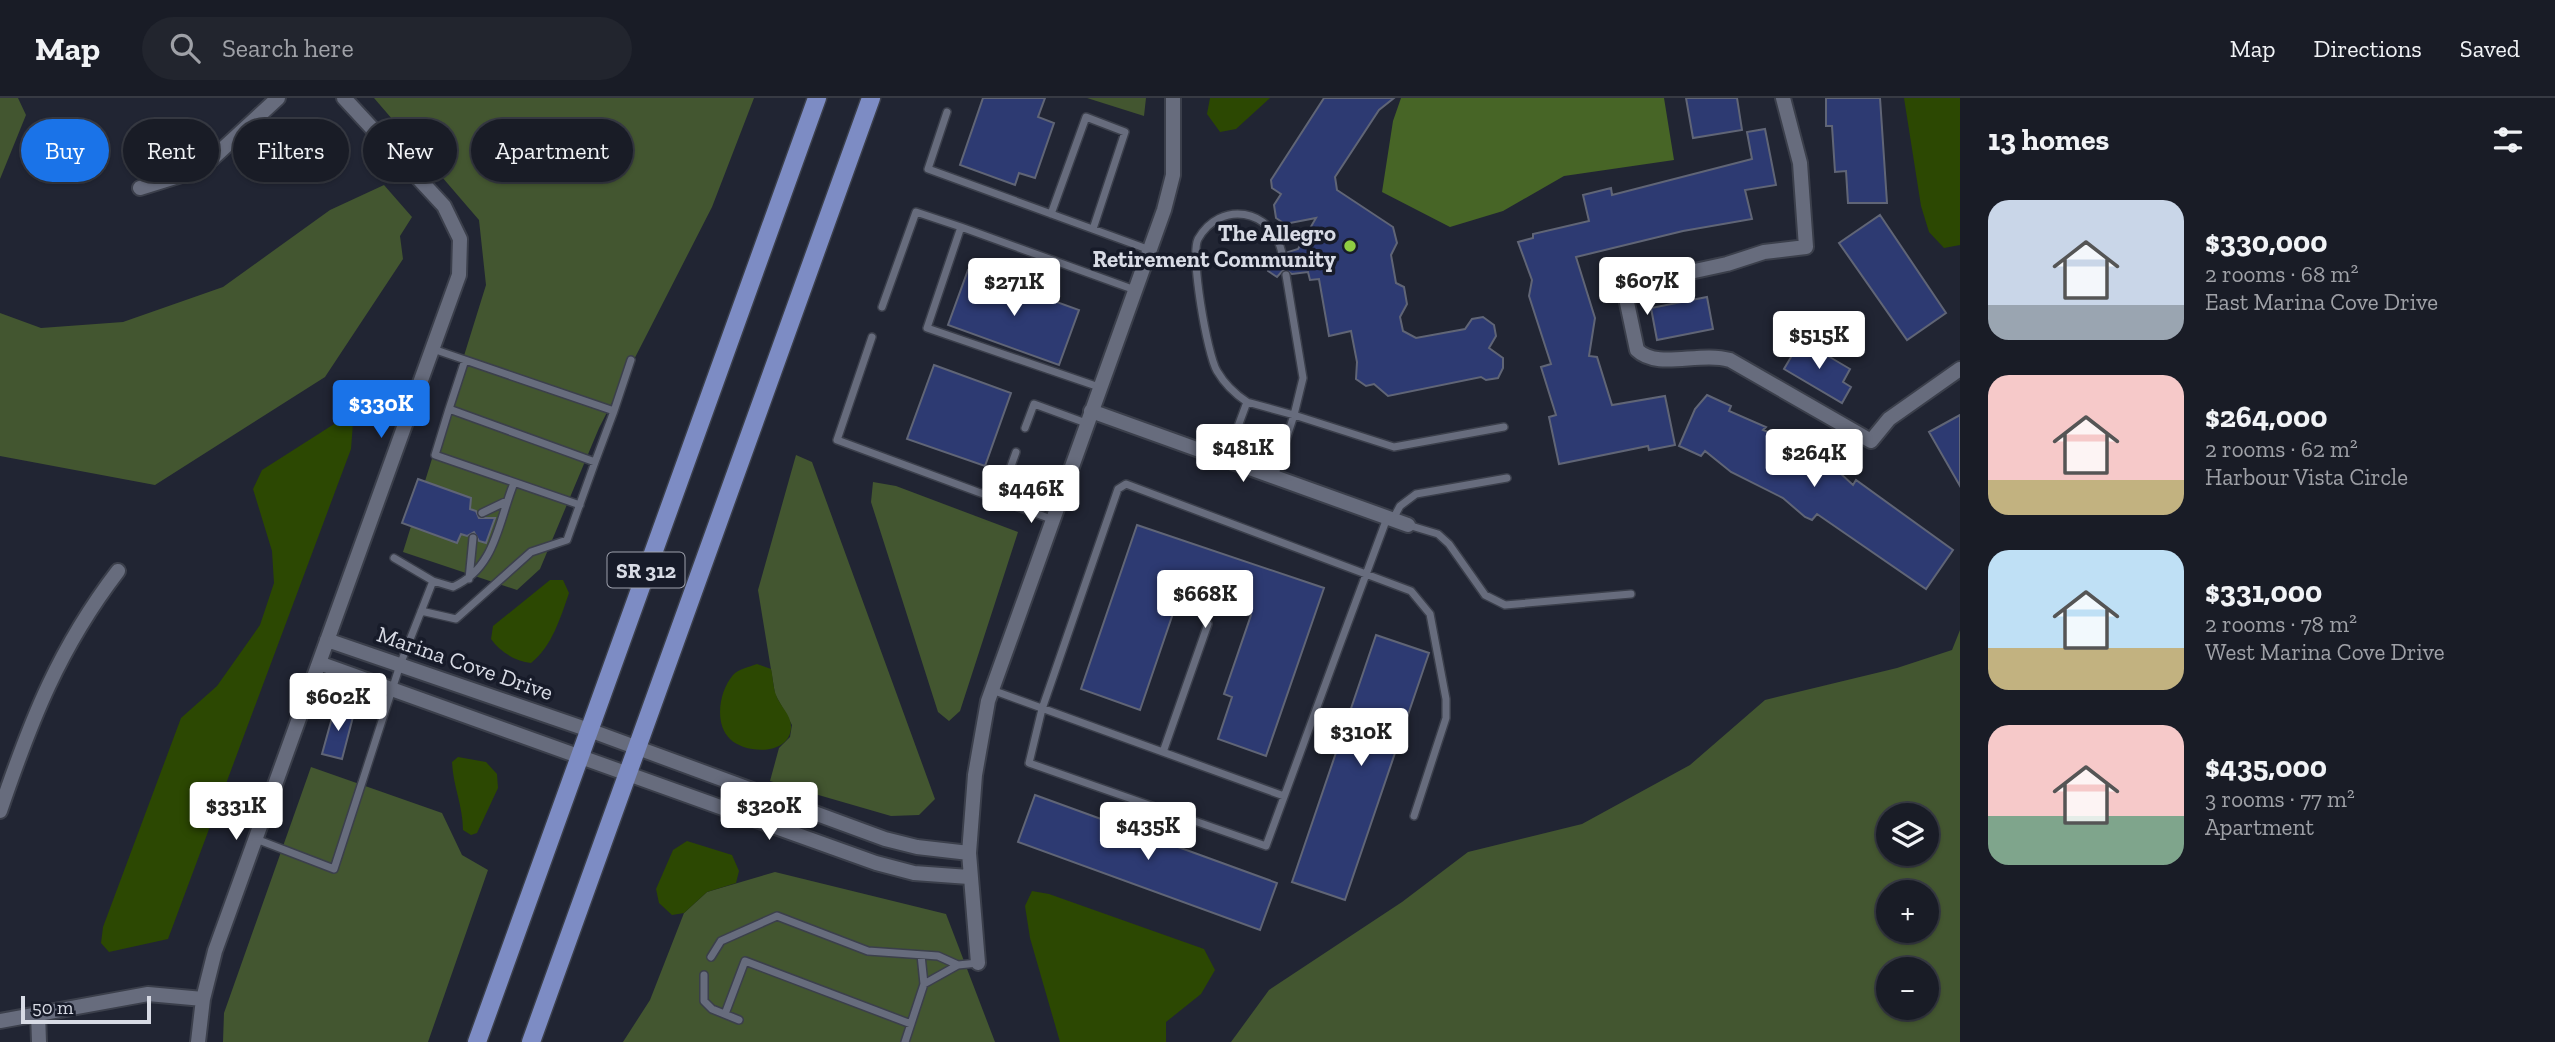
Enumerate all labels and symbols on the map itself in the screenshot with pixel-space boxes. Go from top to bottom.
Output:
place label: The Allegro Retirement Community [1092,219,1337,273]
marker: The Allegro Retirement Community [1342,238,1358,254]
pin: $271K [965,258,1063,318]
pin: $607K [1598,258,1696,317]
pin: $515K [1770,312,1868,371]
pin: $330K [332,380,430,440]
pin: $481K [1194,424,1292,484]
pin: $264K [1765,430,1863,489]
pin: $446K [982,466,1080,525]
road number: SR 312 [608,552,684,588]
pin: $668K [1156,570,1254,630]
street label: Marina Cove Drive [373,620,557,706]
pin: $602K [289,674,387,733]
pin: $310K [1312,708,1410,768]
pin: $331K [187,782,285,842]
pin: $320K [720,782,818,842]
pin: $435K [1099,802,1197,862]
scale bar [21,993,150,1025]

